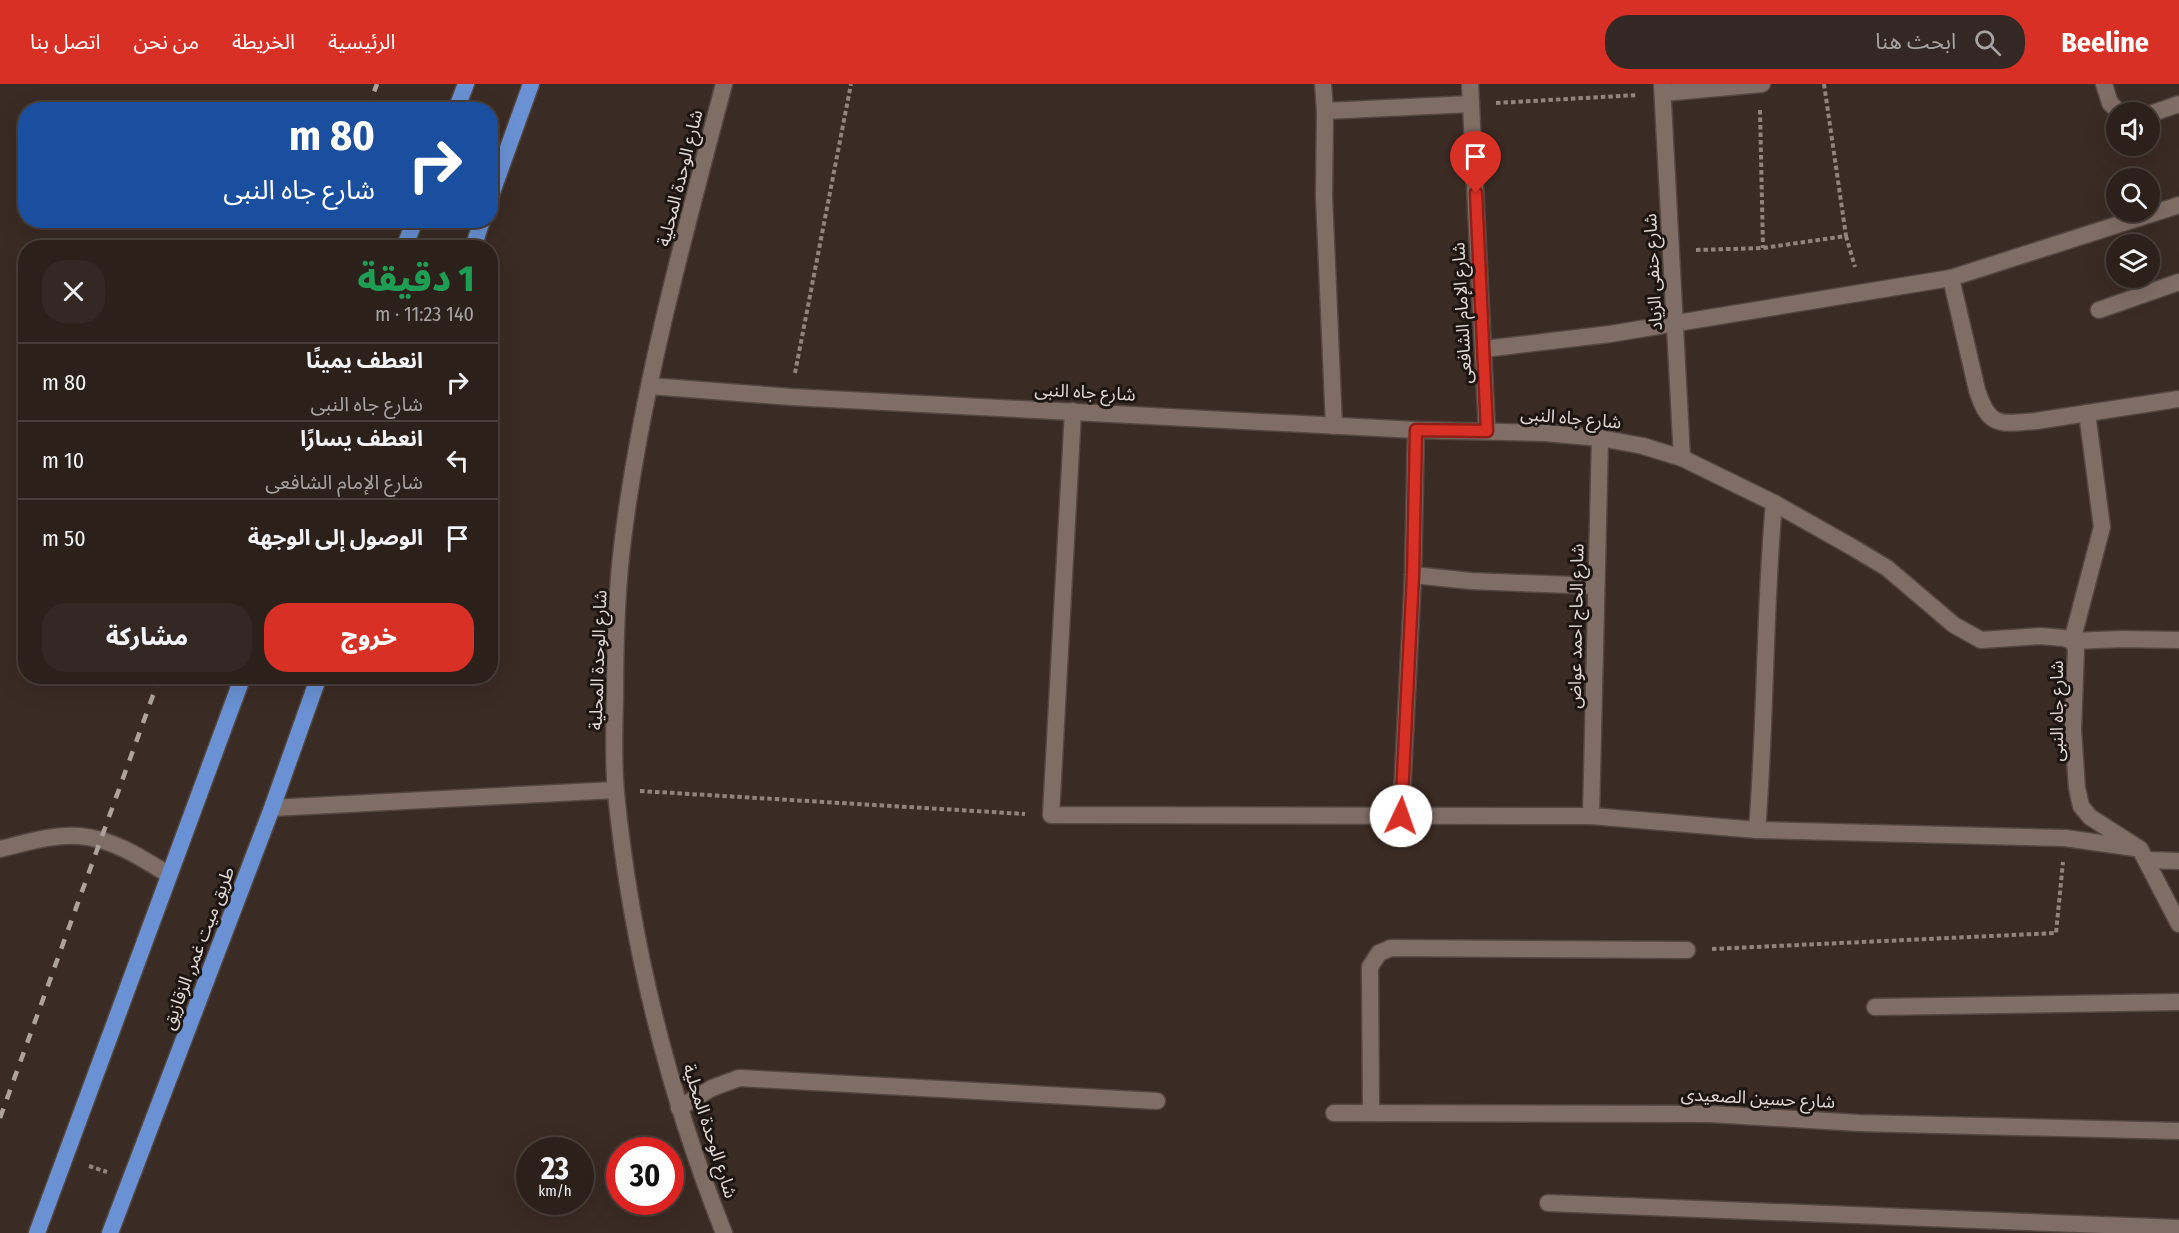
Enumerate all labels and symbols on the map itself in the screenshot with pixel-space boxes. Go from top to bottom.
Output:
street label: شارع الوحدة المحلية [652,107,711,249]
pin [1450,131,1501,193]
street label: شارع حنفى الزياد [1639,213,1670,331]
street label: شارع الإمام الشافعى [1447,241,1480,384]
street label: شارع جاه النبى [1034,378,1136,409]
street label: شارع جاه النبى [1519,403,1622,436]
street label: شارع الحاج احمد عواض [1564,543,1591,709]
street label: شارع الوحدة المحلية [585,590,614,731]
street label: شارع جاه النبى [2046,660,2071,762]
position arrow [1369,784,1433,848]
street label: طريق ميت غمر, الزقازيق [157,864,239,1032]
street label: شارع الوحدة المحلية [675,1061,742,1202]
street label: شارع حسين الصعيدى [1680,1083,1836,1116]
speed limit sign: 30 [606,1137,684,1215]

